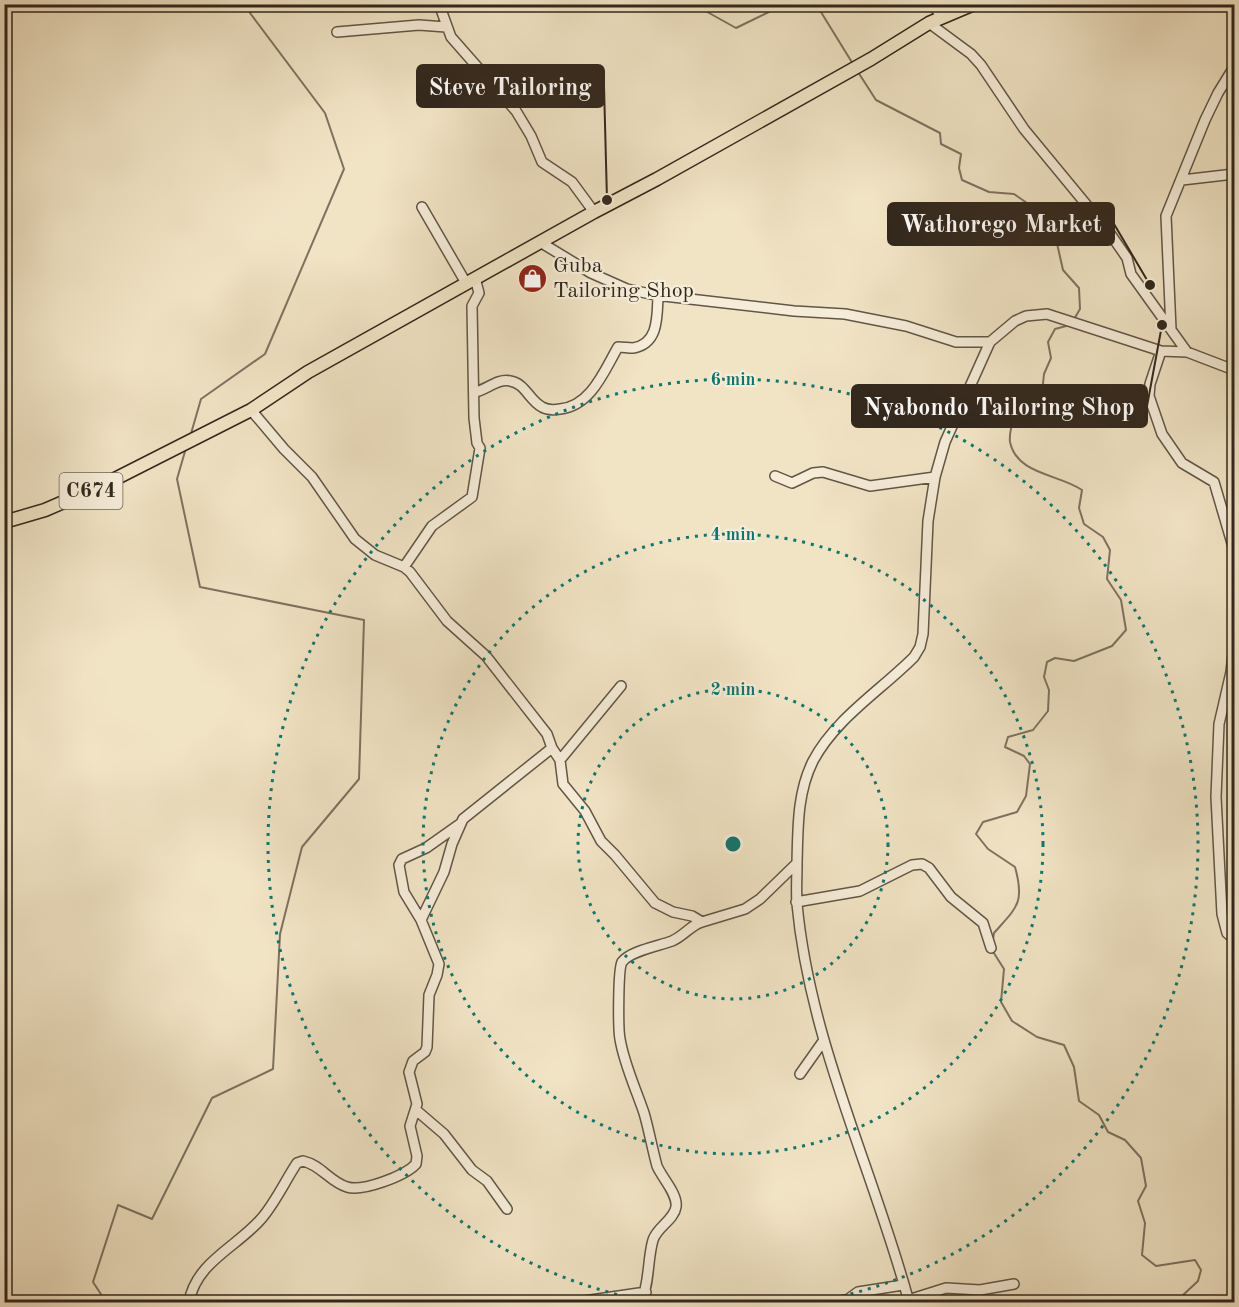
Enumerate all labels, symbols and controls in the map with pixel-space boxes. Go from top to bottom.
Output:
callout: Steve Tailoring [417,65,604,107]
text: Steve Tailoring [428,77,592,101]
callout: Wathorego Market [888,203,1114,245]
text: Wathorego Market [900,214,1102,238]
place label: Guba Tailoring Shop [553,255,694,302]
shop icon: Guba Tailoring Shop [516,263,548,295]
text: 6 min [710,371,756,389]
callout: Nyabondo Tailoring Shop [852,385,1147,427]
text: Nyabondo Tailoring Shop [863,397,1135,421]
road number: C674 [60,473,122,509]
text: 4 min [710,526,756,544]
text: 2 min [710,681,756,699]
centre of rings [723,834,743,854]

